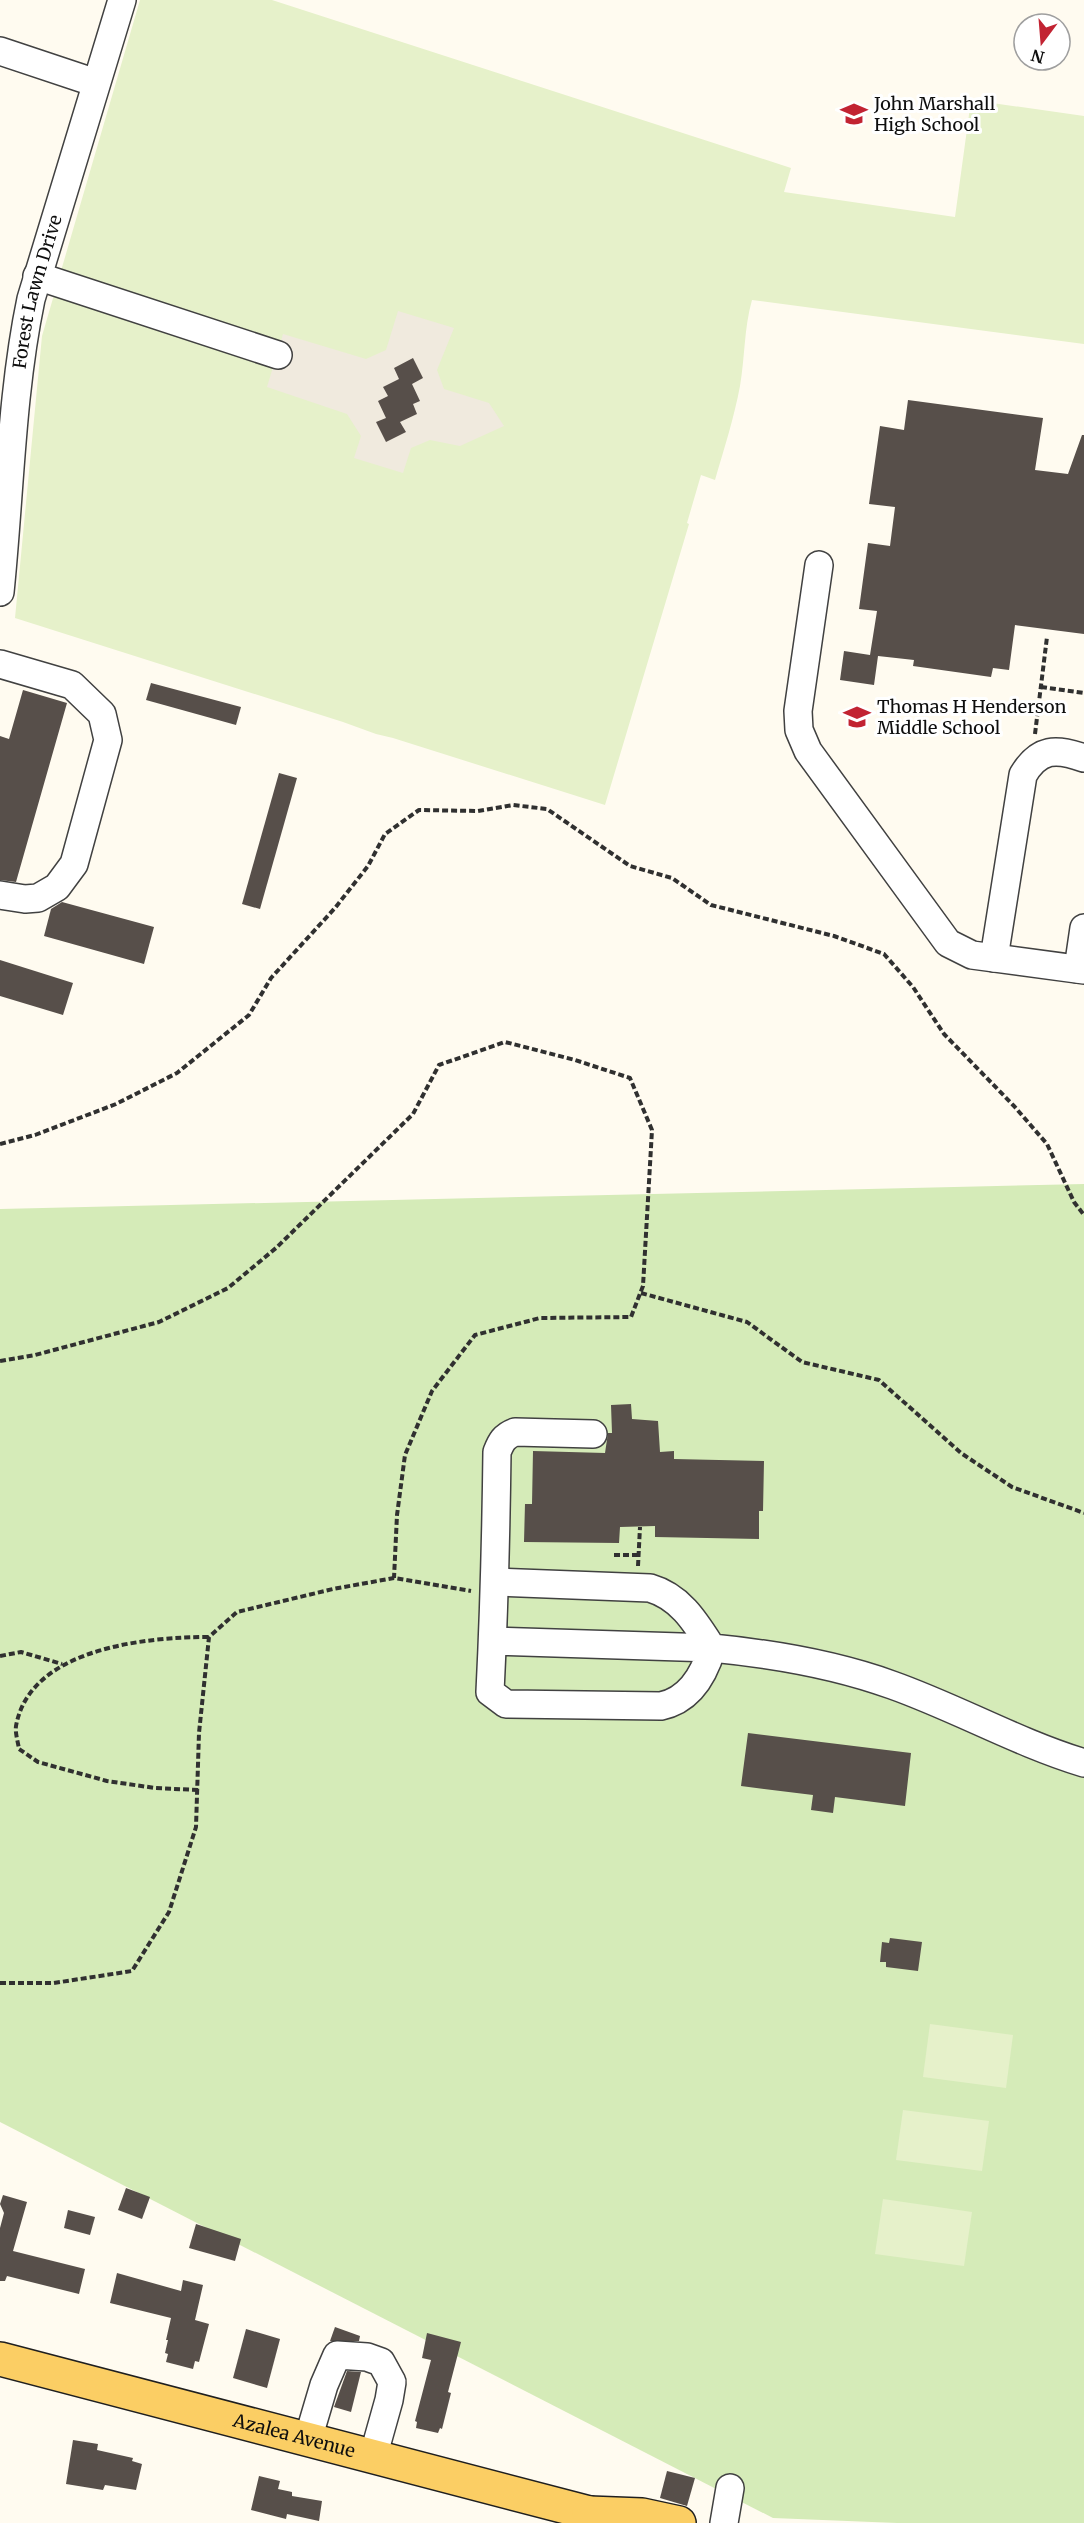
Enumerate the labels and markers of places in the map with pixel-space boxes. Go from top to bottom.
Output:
place label: John Marshall High School [873,92,996,136]
school or university icon: John Marshall High School [839,99,869,129]
place label: Thomas H Henderson Middle School [877,695,1066,739]
school or university icon: Thomas H Henderson Middle School [842,702,872,732]

